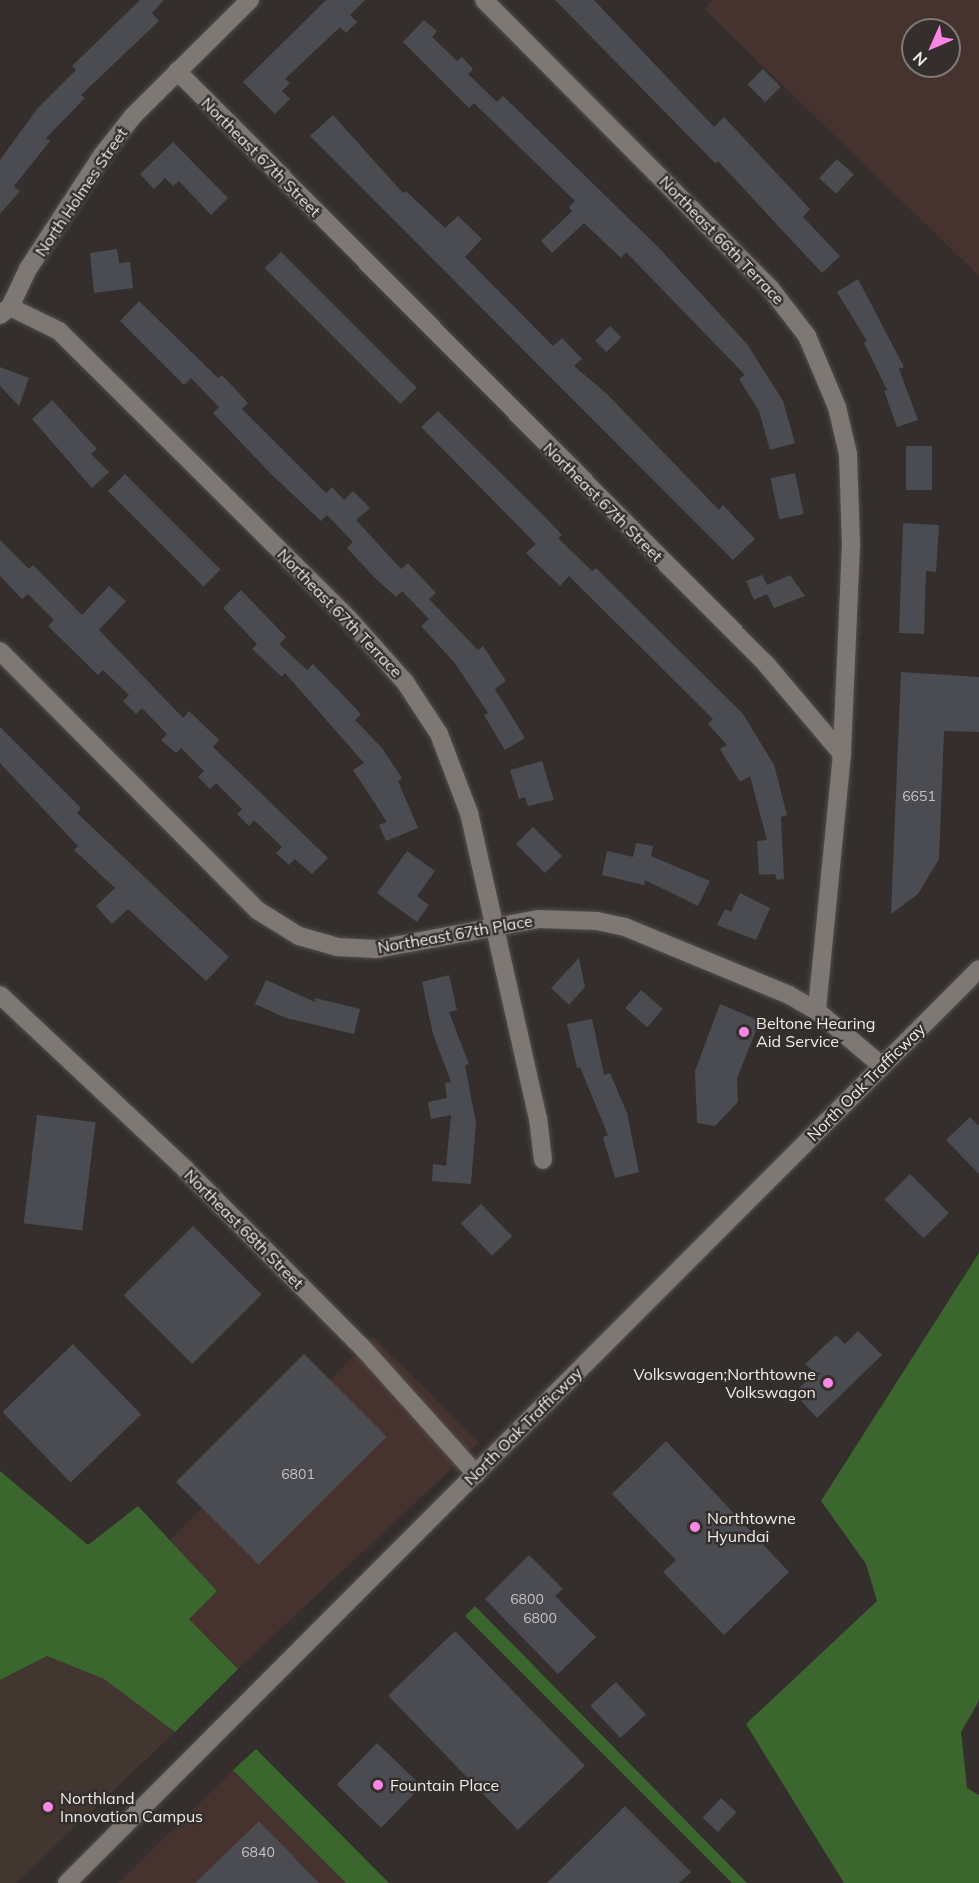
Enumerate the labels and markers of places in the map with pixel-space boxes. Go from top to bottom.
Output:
place label: Beltone Hearing Aid Service [756,1013,876,1051]
marker: Beltone Hearing Aid Service [737,1025,751,1039]
place label: Volkswagen;Northtowne Volkswagon [633,1364,816,1402]
marker: Volkswagen;Northtowne Volkswagon [821,1376,835,1390]
place label: Northtowne Hyundai [707,1508,796,1546]
marker: Northtowne Hyundai [688,1520,702,1534]
place label: Fountain Place [390,1775,499,1795]
marker: Fountain Place [371,1778,385,1792]
place label: Northland Innovation Campus [60,1788,203,1826]
marker: Northland Innovation Campus [41,1800,55,1814]

